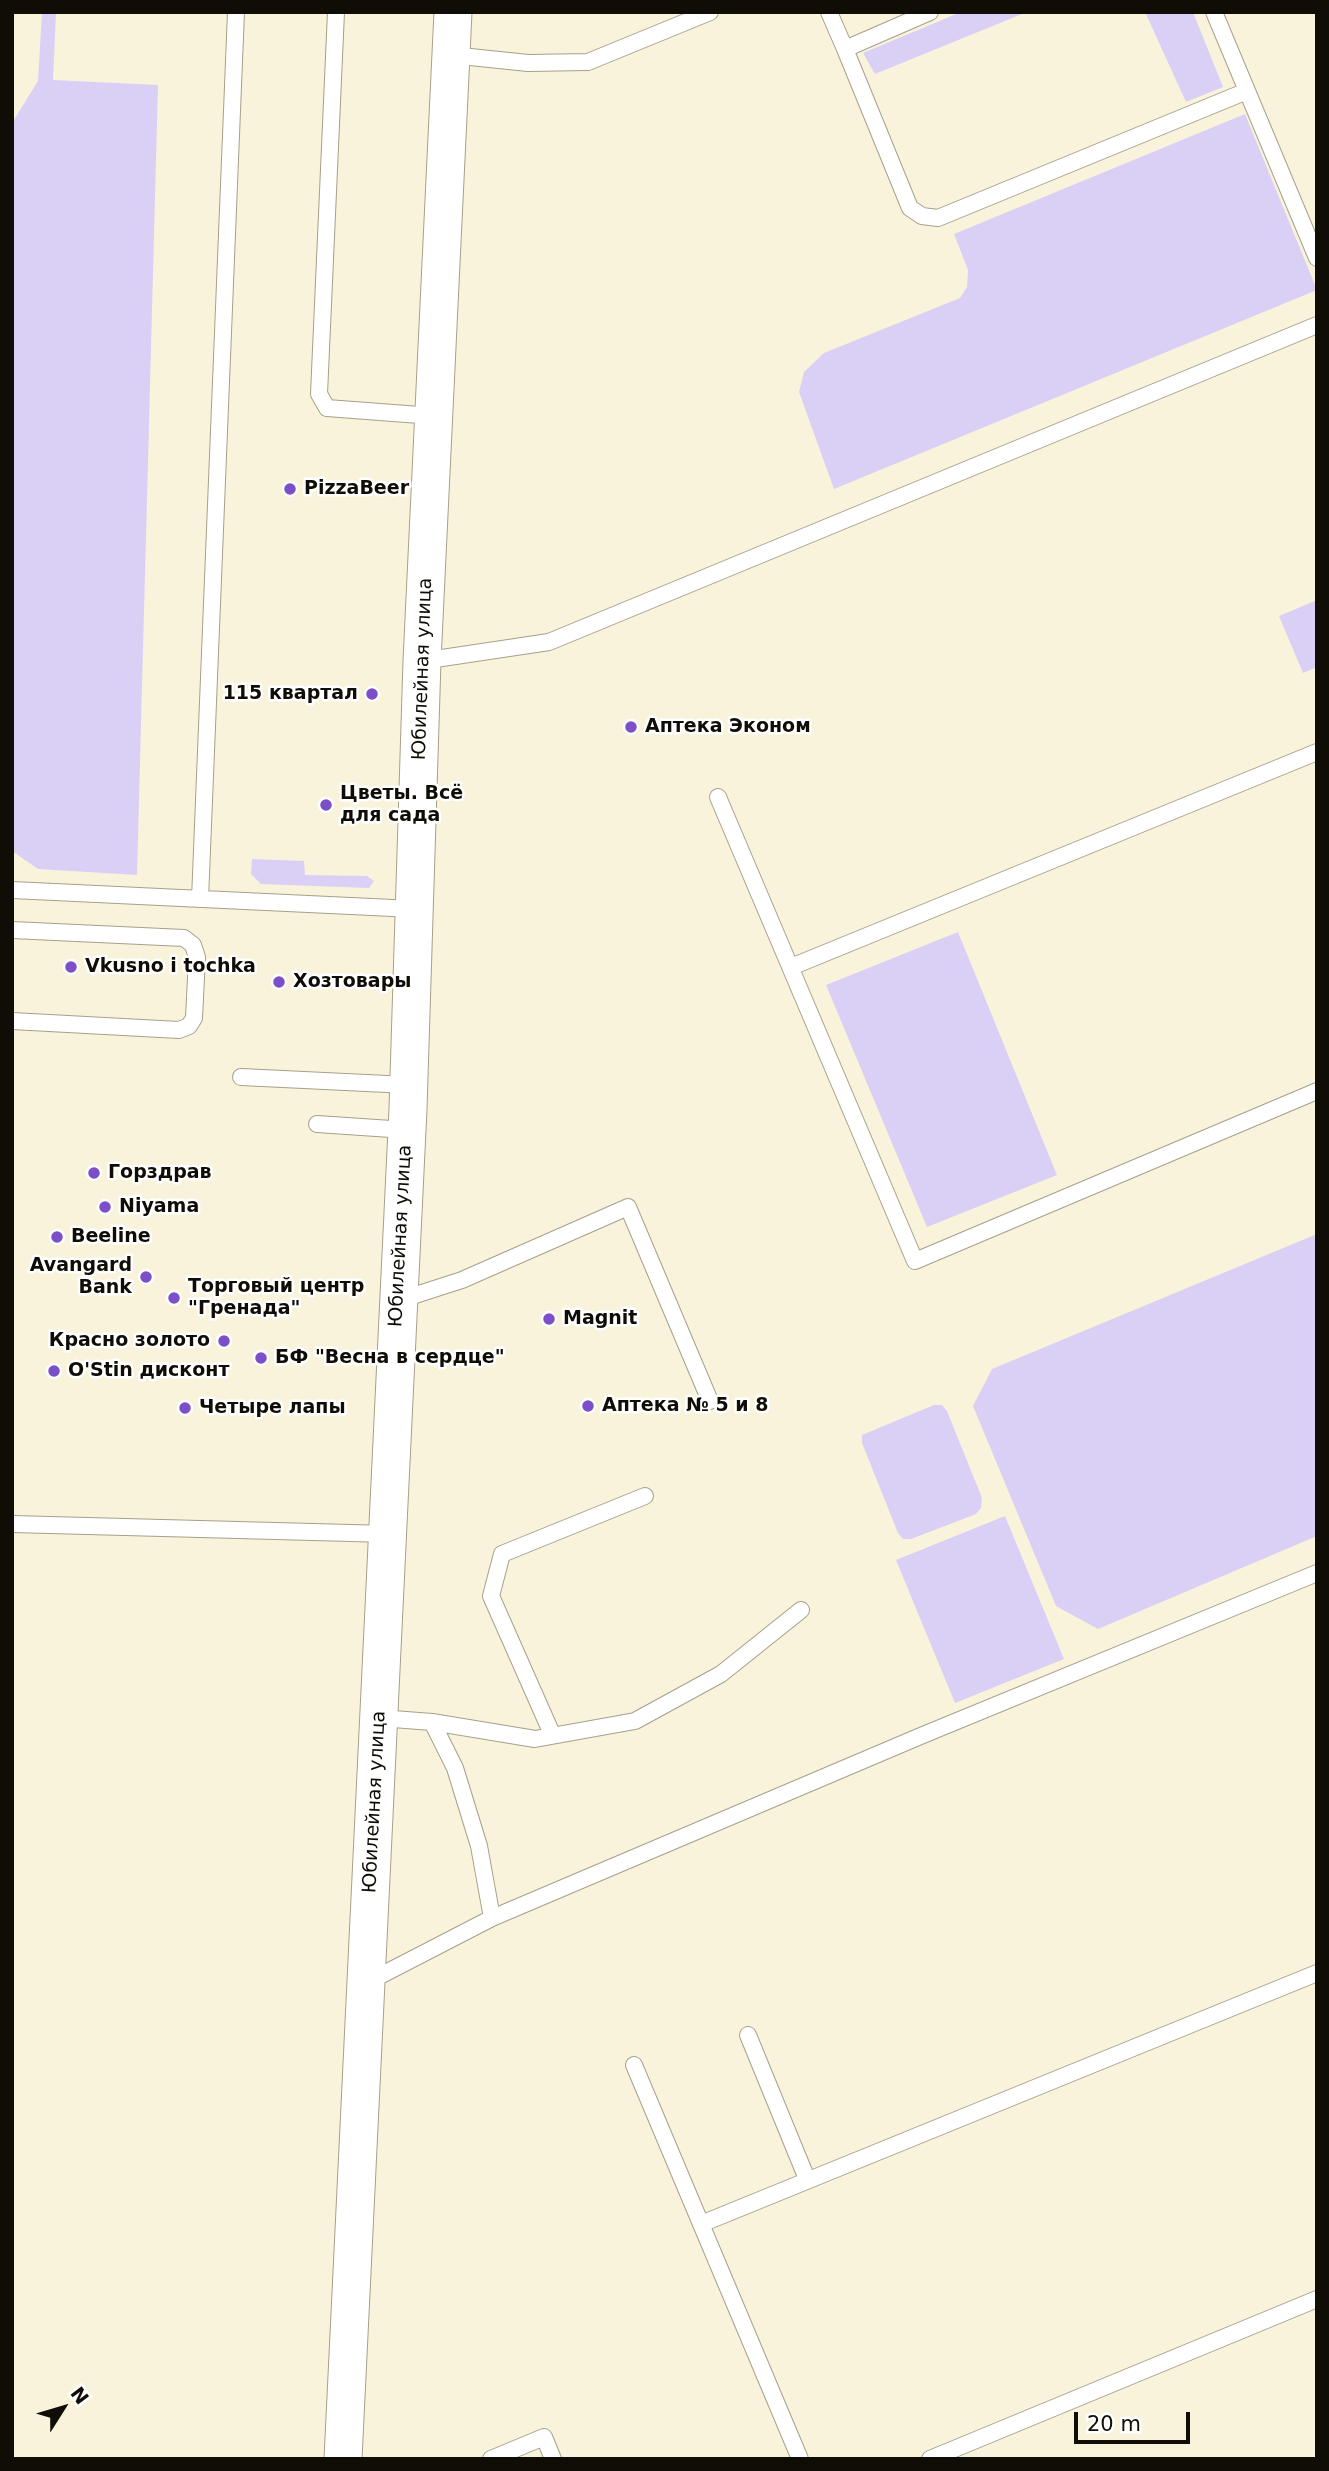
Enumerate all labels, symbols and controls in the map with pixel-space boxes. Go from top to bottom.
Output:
place label: PizzaBeer [304,478,409,500]
marker: PizzaBeer [282,481,298,497]
street label: Юбилейная улица [408,577,438,761]
place label: 115 квартал [223,683,358,705]
marker: 115 квартал [364,686,380,702]
place label: Аптека Эконом [645,716,811,738]
marker: Аптека Эконом [623,719,639,735]
place label: Цветы. Всё для сада [340,783,463,827]
marker: Цветы. Всё для сада [318,797,334,813]
place label: Vkusno i tochka [85,956,256,978]
marker: Vkusno i tochka [63,959,79,975]
place label: Хозтовары [293,971,411,993]
marker: Хозтовары [271,974,287,990]
street label: Юбилейная улица [385,1144,417,1328]
place label: Горздрав [108,1162,212,1184]
marker: Горздрав [86,1165,102,1181]
place label: Niyama [119,1196,199,1218]
marker: Niyama [97,1199,113,1215]
place label: Beeline [71,1226,151,1248]
marker: Beeline [49,1229,65,1245]
place label: Avangard Bank [30,1255,132,1299]
marker: Avangard Bank [138,1269,154,1285]
place label: Торговый центр "Гренада" [188,1276,364,1320]
marker: Торговый центр "Гренада" [166,1290,182,1306]
place label: Magnit [563,1308,637,1330]
marker: Magnit [541,1311,557,1327]
place label: Красно золото [49,1330,210,1352]
marker: Красно золото [216,1333,232,1349]
place label: БФ "Весна в сердце" [275,1347,505,1369]
marker: БФ "Весна в сердце" [253,1350,269,1366]
place label: O'Stin дисконт [68,1360,229,1382]
marker: O'Stin дисконт [46,1363,62,1379]
place label: Аптека № 5 и 8 [602,1395,769,1417]
place label: Четыре лапы [199,1397,346,1419]
marker: Аптека № 5 и 8 [580,1398,596,1414]
marker: Четыре лапы [177,1400,193,1416]
street label: Юбилейная улица [359,1710,391,1894]
north arrow [28,2373,98,2443]
text: N [66,2382,93,2408]
scale bar [1077,2398,1192,2442]
text: 20 m [1087,2412,1141,2436]

